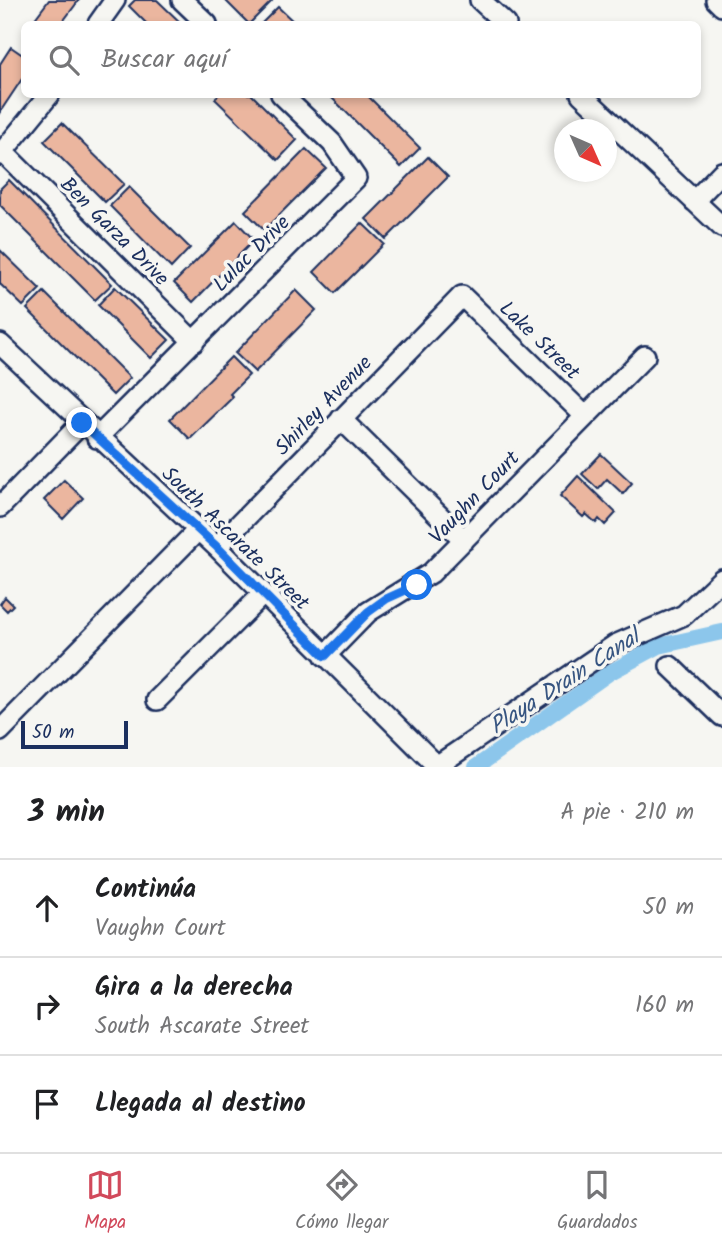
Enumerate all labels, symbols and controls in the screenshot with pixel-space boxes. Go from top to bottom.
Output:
search box [21,21,701,98]
text: Buscar aquí [101,39,227,81]
icon: search [45,41,83,79]
north arrow [554,119,617,182]
street label: Ben Garza Drive [52,170,177,295]
street label: Lulac Drive [206,207,299,300]
street label: Lake Street [491,294,588,389]
street label: Shirley Avenue [267,348,381,464]
route end [66,407,97,438]
street label: Vaughn Court [422,443,529,552]
street label: South Ascarate Street [153,459,317,619]
route start [401,569,432,600]
water label: Playa Drain Canal [483,618,651,745]
scale bar [21,718,128,750]
text: 50 m [32,718,74,748]
text: 3 min [28,789,105,837]
text: A pie · 210 m [560,795,694,831]
text: Continúa [95,869,196,911]
icon: ahead [28,889,66,927]
text: 50 m [643,890,694,926]
text: Vaughn Court [95,911,226,947]
text: Gira a la derecha [95,967,293,1009]
icon: right [28,987,66,1025]
text: 160 m [635,988,694,1024]
text: South Ascarate Street [95,1009,309,1045]
text: Llegada al destino [95,1083,306,1125]
icon: arrive [28,1085,66,1123]
tab: Mapa [84,1166,126,1238]
tab: Cómo llegar [295,1166,388,1238]
tab: Guardados [557,1166,638,1238]

